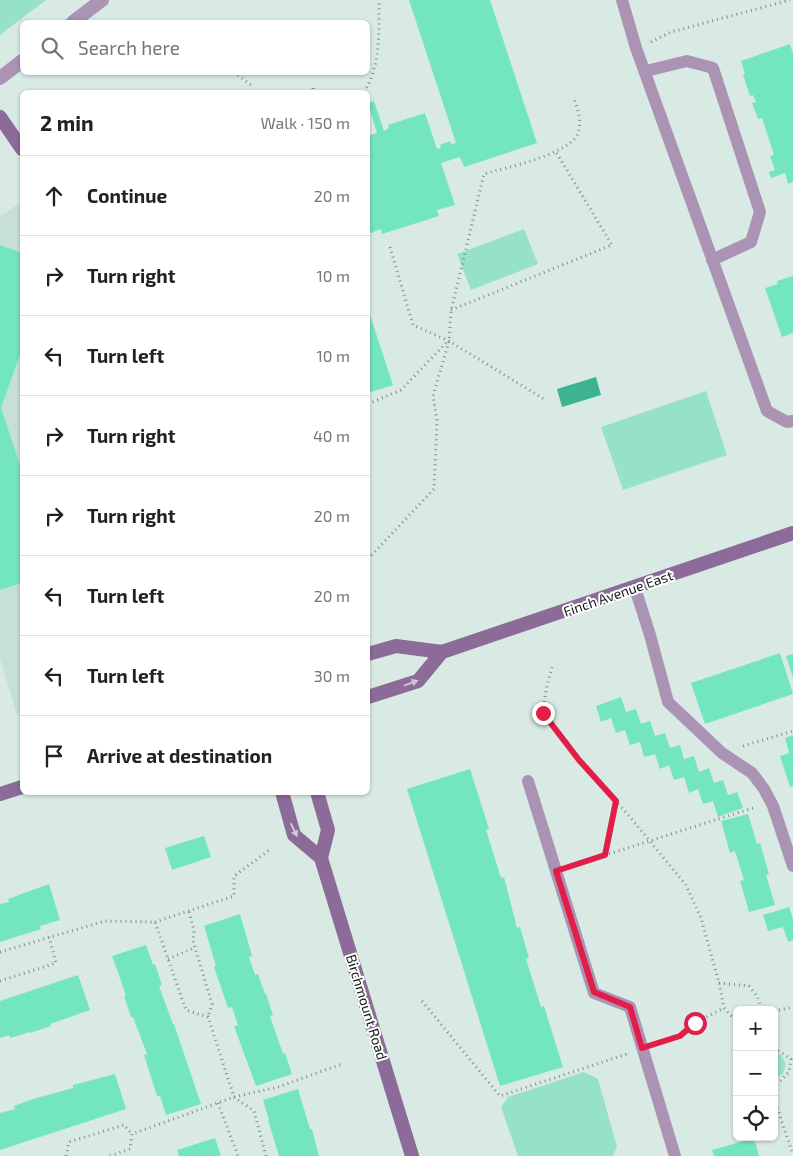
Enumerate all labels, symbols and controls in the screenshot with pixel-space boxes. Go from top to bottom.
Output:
search box [20,20,370,75]
icon: search [38,34,66,62]
text: Search here [78,36,180,59]
text: 2 min [40,110,94,135]
text: Walk · 150 m [260,113,350,132]
icon: ahead [40,182,68,210]
text: Continue [87,184,167,207]
text: 20 m [314,186,350,205]
icon: right [40,262,68,290]
text: Turn right [87,264,175,287]
text: 10 m [316,266,350,285]
icon: left [40,342,68,370]
text: Turn left [87,344,164,367]
text: 10 m [316,346,350,365]
icon: right [40,422,68,450]
text: Turn right [87,424,175,447]
text: 40 m [313,426,350,445]
icon: right [40,502,68,530]
text: Turn right [87,504,175,527]
text: 20 m [314,506,350,525]
street label: Finch Avenue East [561,566,675,620]
icon: left [40,582,68,610]
text: Turn left [87,584,164,607]
text: 20 m [314,586,350,605]
icon: left [40,662,68,690]
text: Turn left [87,664,164,687]
text: 30 m [314,666,350,685]
one-way arrow [404,679,419,687]
route end [532,702,555,725]
icon: arrive [40,742,68,770]
text: Arrive at destination [87,744,272,767]
one-way arrow [291,823,299,837]
street label: Birchmount Road [343,952,391,1062]
map controls [733,1006,778,1141]
button: + [733,1006,778,1051]
route start [684,1012,707,1035]
button: − [733,1051,778,1096]
button: locate [733,1096,778,1141]

